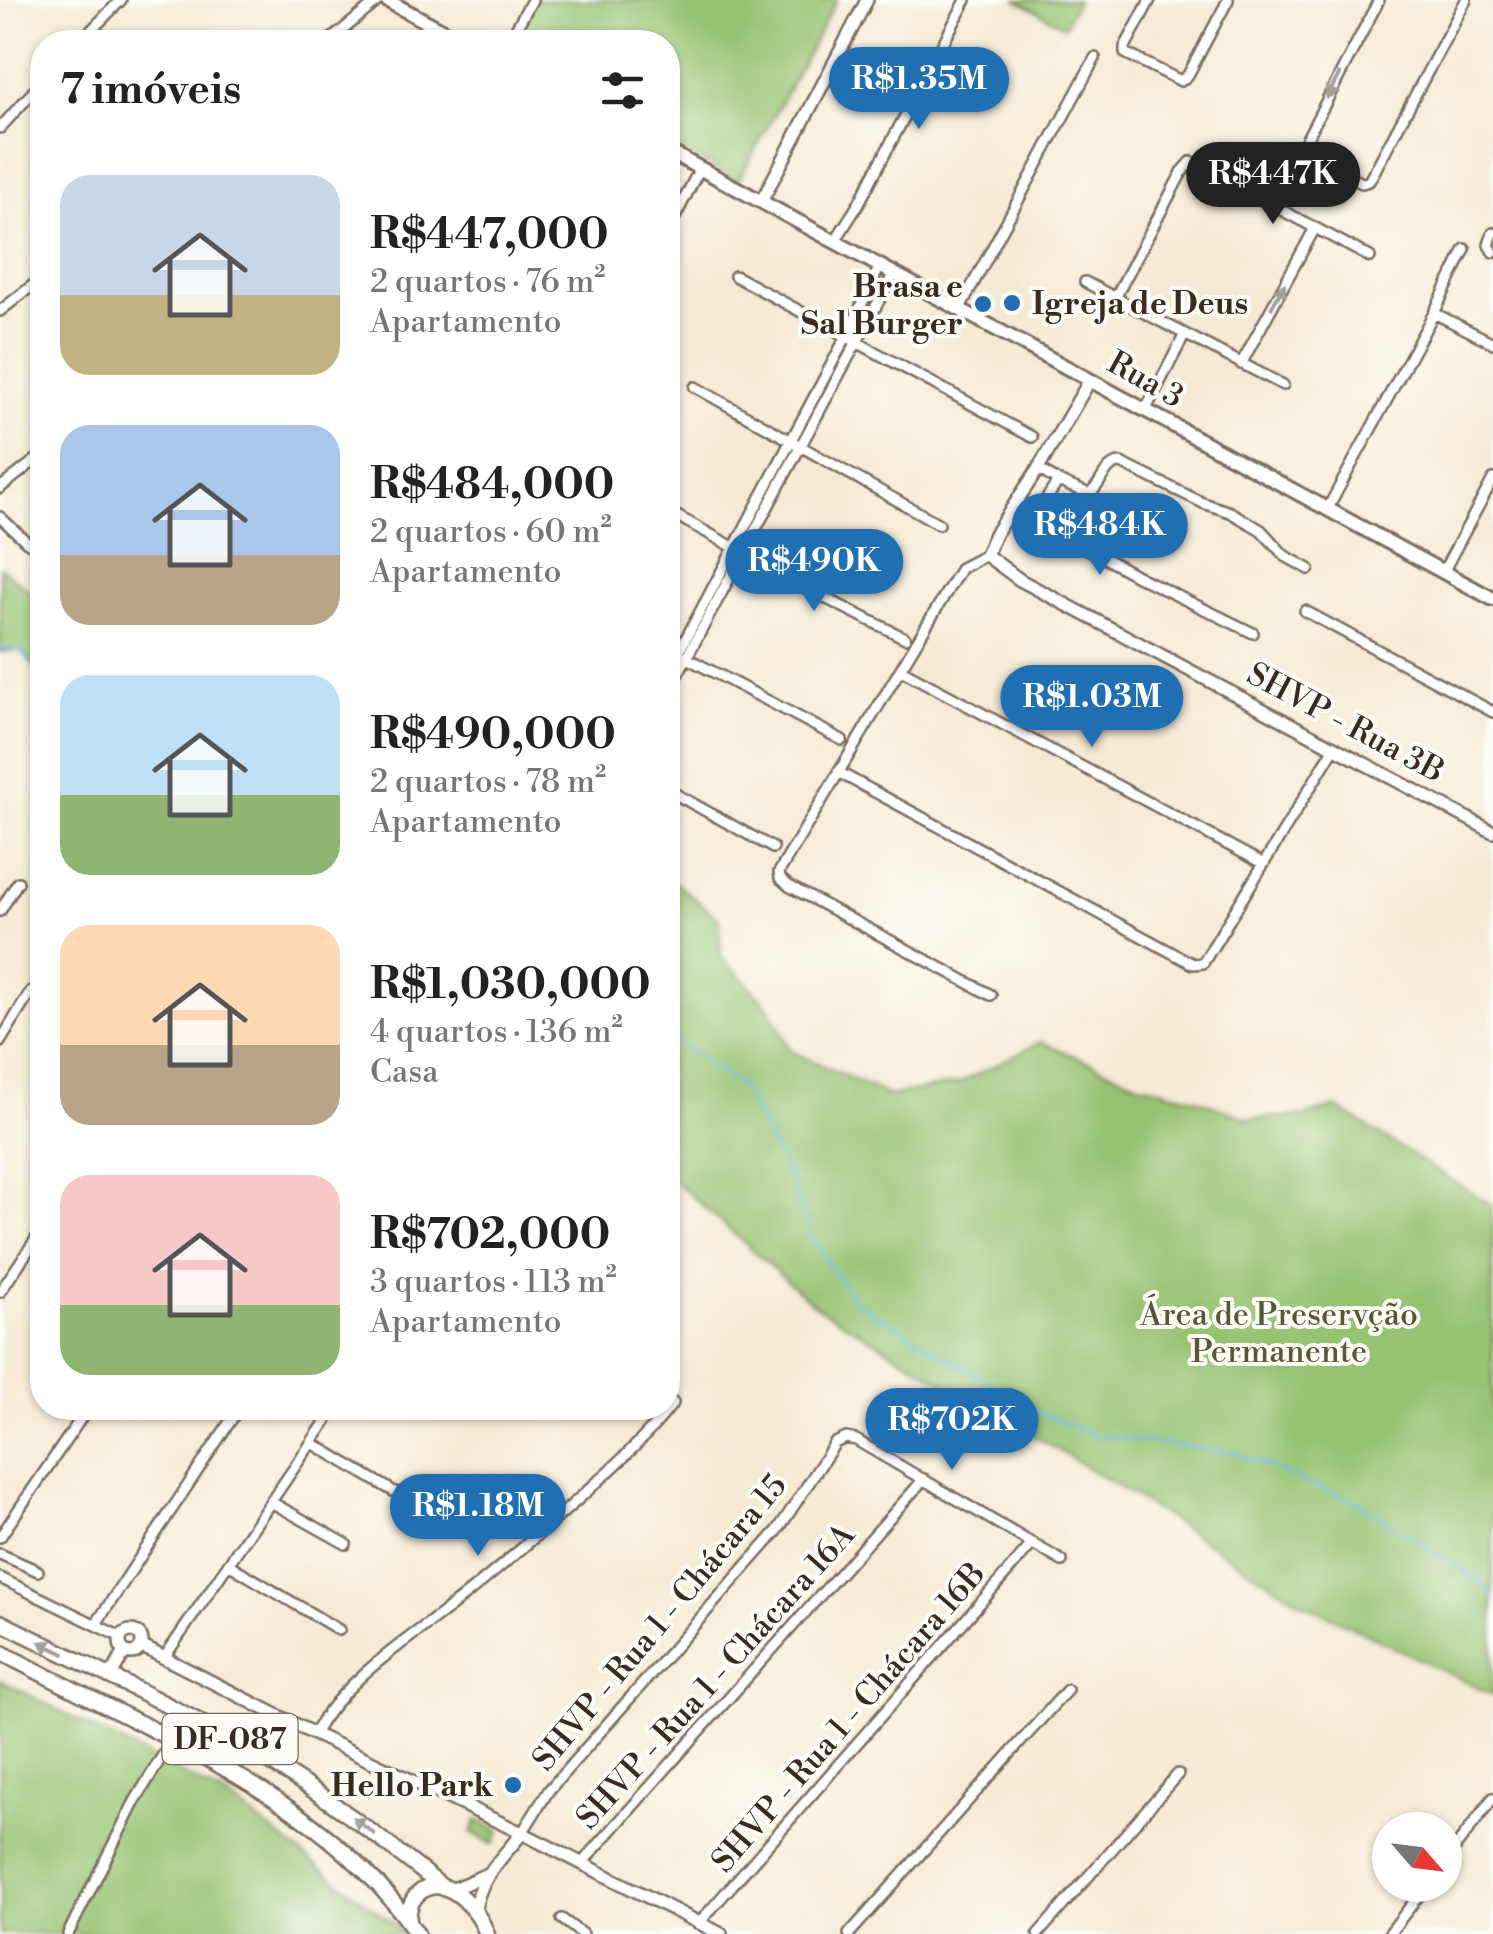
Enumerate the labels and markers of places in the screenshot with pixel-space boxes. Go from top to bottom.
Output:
pin: R$1.35M [827,47,1011,132]
pin: R$447K [1192,142,1354,227]
place label: Brasa e Sal Burger [801,267,963,344]
place label: Igreja de Deus [1032,284,1248,324]
marker: Igreja de Deus [1001,292,1023,314]
marker: Brasa e Sal Burger [972,293,994,315]
pin: R$484K [1019,493,1181,578]
pin: R$490K [733,529,895,614]
pin: R$1.03M [1000,665,1184,750]
pin: R$702K [871,1388,1033,1473]
pin: R$1.18M [386,1474,570,1559]
place label: Hello Park [331,1766,494,1806]
marker: Hello Park [502,1774,524,1796]

